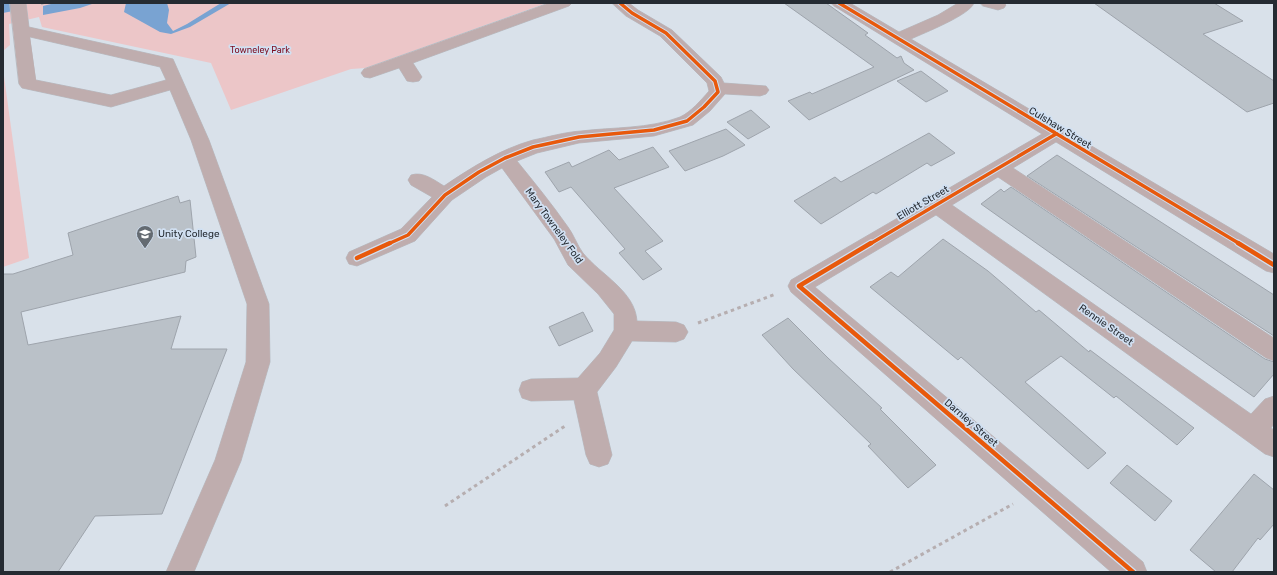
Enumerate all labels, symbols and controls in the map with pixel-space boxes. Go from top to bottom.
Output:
park label: Towneley Park [230,45,290,55]
street label: Culshaw Street [1027,105,1094,151]
street label: Elliott Street [895,183,951,223]
street label: Mary Towneley Fold [523,186,585,266]
school or university icon: Unity College [135,224,155,249]
place label: Unity College [158,228,220,240]
street label: Rennie Street [1077,302,1136,348]
street label: Darnley Street [942,397,1000,449]

